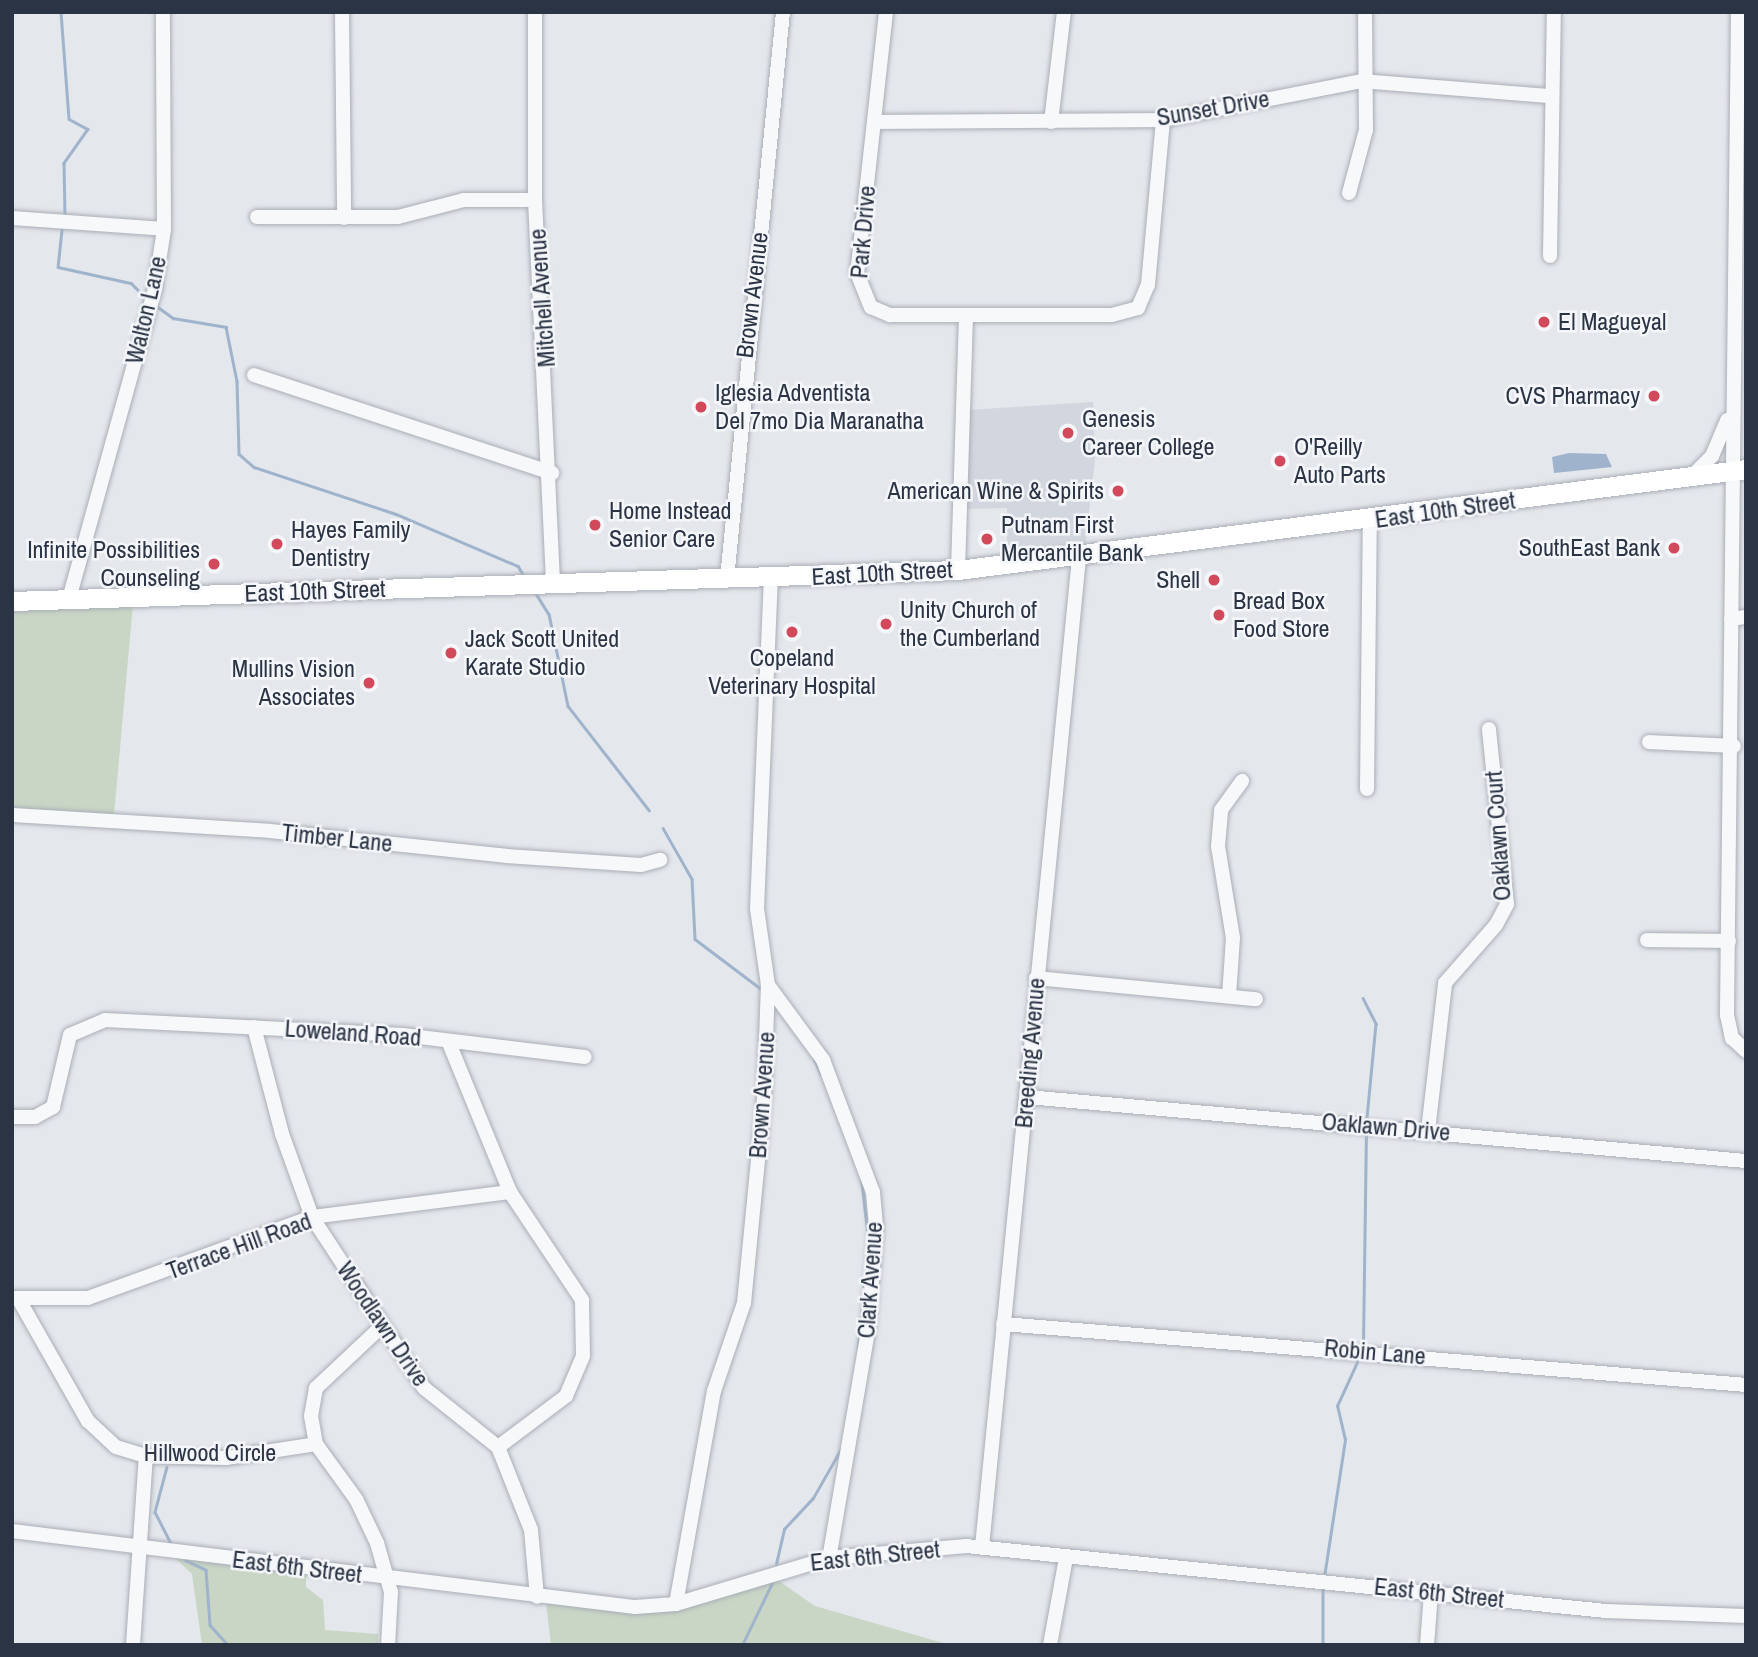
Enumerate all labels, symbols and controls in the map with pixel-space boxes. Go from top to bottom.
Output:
street label: Sunset Drive [1154,84,1272,132]
street label: Park Drive [845,184,881,280]
street label: Mitchell Avenue [523,227,561,369]
street label: Brown Avenue [730,230,774,360]
street label: Walton Lane [120,253,172,367]
place label: El Magueyal [1558,308,1666,336]
marker: El Magueyal [1536,314,1552,330]
place label: Iglesia Adventista Del 7mo Dia Maranatha [715,379,924,435]
place label: CVS Pharmacy [1505,382,1640,410]
marker: CVS Pharmacy [1646,388,1662,404]
marker: Iglesia Adventista Del 7mo Dia Maranatha [693,399,709,415]
place label: Genesis Career College [1082,405,1214,461]
marker: Genesis Career College [1060,425,1076,441]
place label: O'Reilly Auto Parts [1294,433,1386,489]
marker: O'Reilly Auto Parts [1272,453,1288,469]
place label: American Wine & Spirits [887,477,1104,505]
marker: American Wine & Spirits [1110,483,1126,499]
street label: East 10th Street [1373,486,1517,534]
place label: Home Instead Senior Care [609,497,732,553]
place label: Putnam First Mercantile Bank [1001,511,1143,567]
place label: Hayes Family Dentistry [291,516,410,572]
marker: Home Instead Senior Care [587,517,603,533]
marker: Putnam First Mercantile Bank [979,531,995,547]
place label: SouthEast Bank [1519,534,1660,562]
place label: Infinite Possibilities Counseling [27,536,200,592]
marker: Hayes Family Dentistry [269,536,285,552]
marker: SouthEast Bank [1666,540,1682,556]
street label: East 10th Street [811,555,953,591]
marker: Infinite Possibilities Counseling [206,556,222,572]
place label: Shell [1156,566,1200,594]
marker: Shell [1206,572,1222,588]
street label: East 10th Street [244,574,386,608]
place label: Bread Box Food Store [1233,587,1329,643]
place label: Unity Church of the Cumberland [900,596,1040,652]
marker: Bread Box Food Store [1211,607,1227,623]
marker: Unity Church of the Cumberland [878,616,894,632]
marker: Copeland Veterinary Hospital [784,624,800,640]
place label: Jack Scott United Karate Studio [465,625,619,681]
place label: Copeland Veterinary Hospital [708,644,876,700]
marker: Jack Scott United Karate Studio [443,645,459,661]
place label: Mullins Vision Associates [232,655,355,711]
marker: Mullins Vision Associates [361,675,377,691]
street label: Oaklawn Court [1479,770,1517,902]
street label: Timber Lane [280,818,394,858]
street label: Breeding Avenue [1009,976,1051,1130]
street label: Loweland Road [284,1014,422,1052]
street label: Brown Avenue [743,1030,781,1160]
street label: Oaklawn Drive [1320,1107,1452,1147]
street label: Terrace Hill Road [163,1206,315,1286]
street label: Clark Avenue [852,1220,888,1340]
street label: Woodlawn Drive [331,1256,435,1392]
street label: Robin Lane [1323,1333,1427,1371]
street label: Hillwood Circle [144,1439,276,1467]
street label: East 6th Street [809,1535,941,1577]
street label: East 6th Street [231,1545,363,1589]
street label: East 6th Street [1373,1572,1505,1614]

